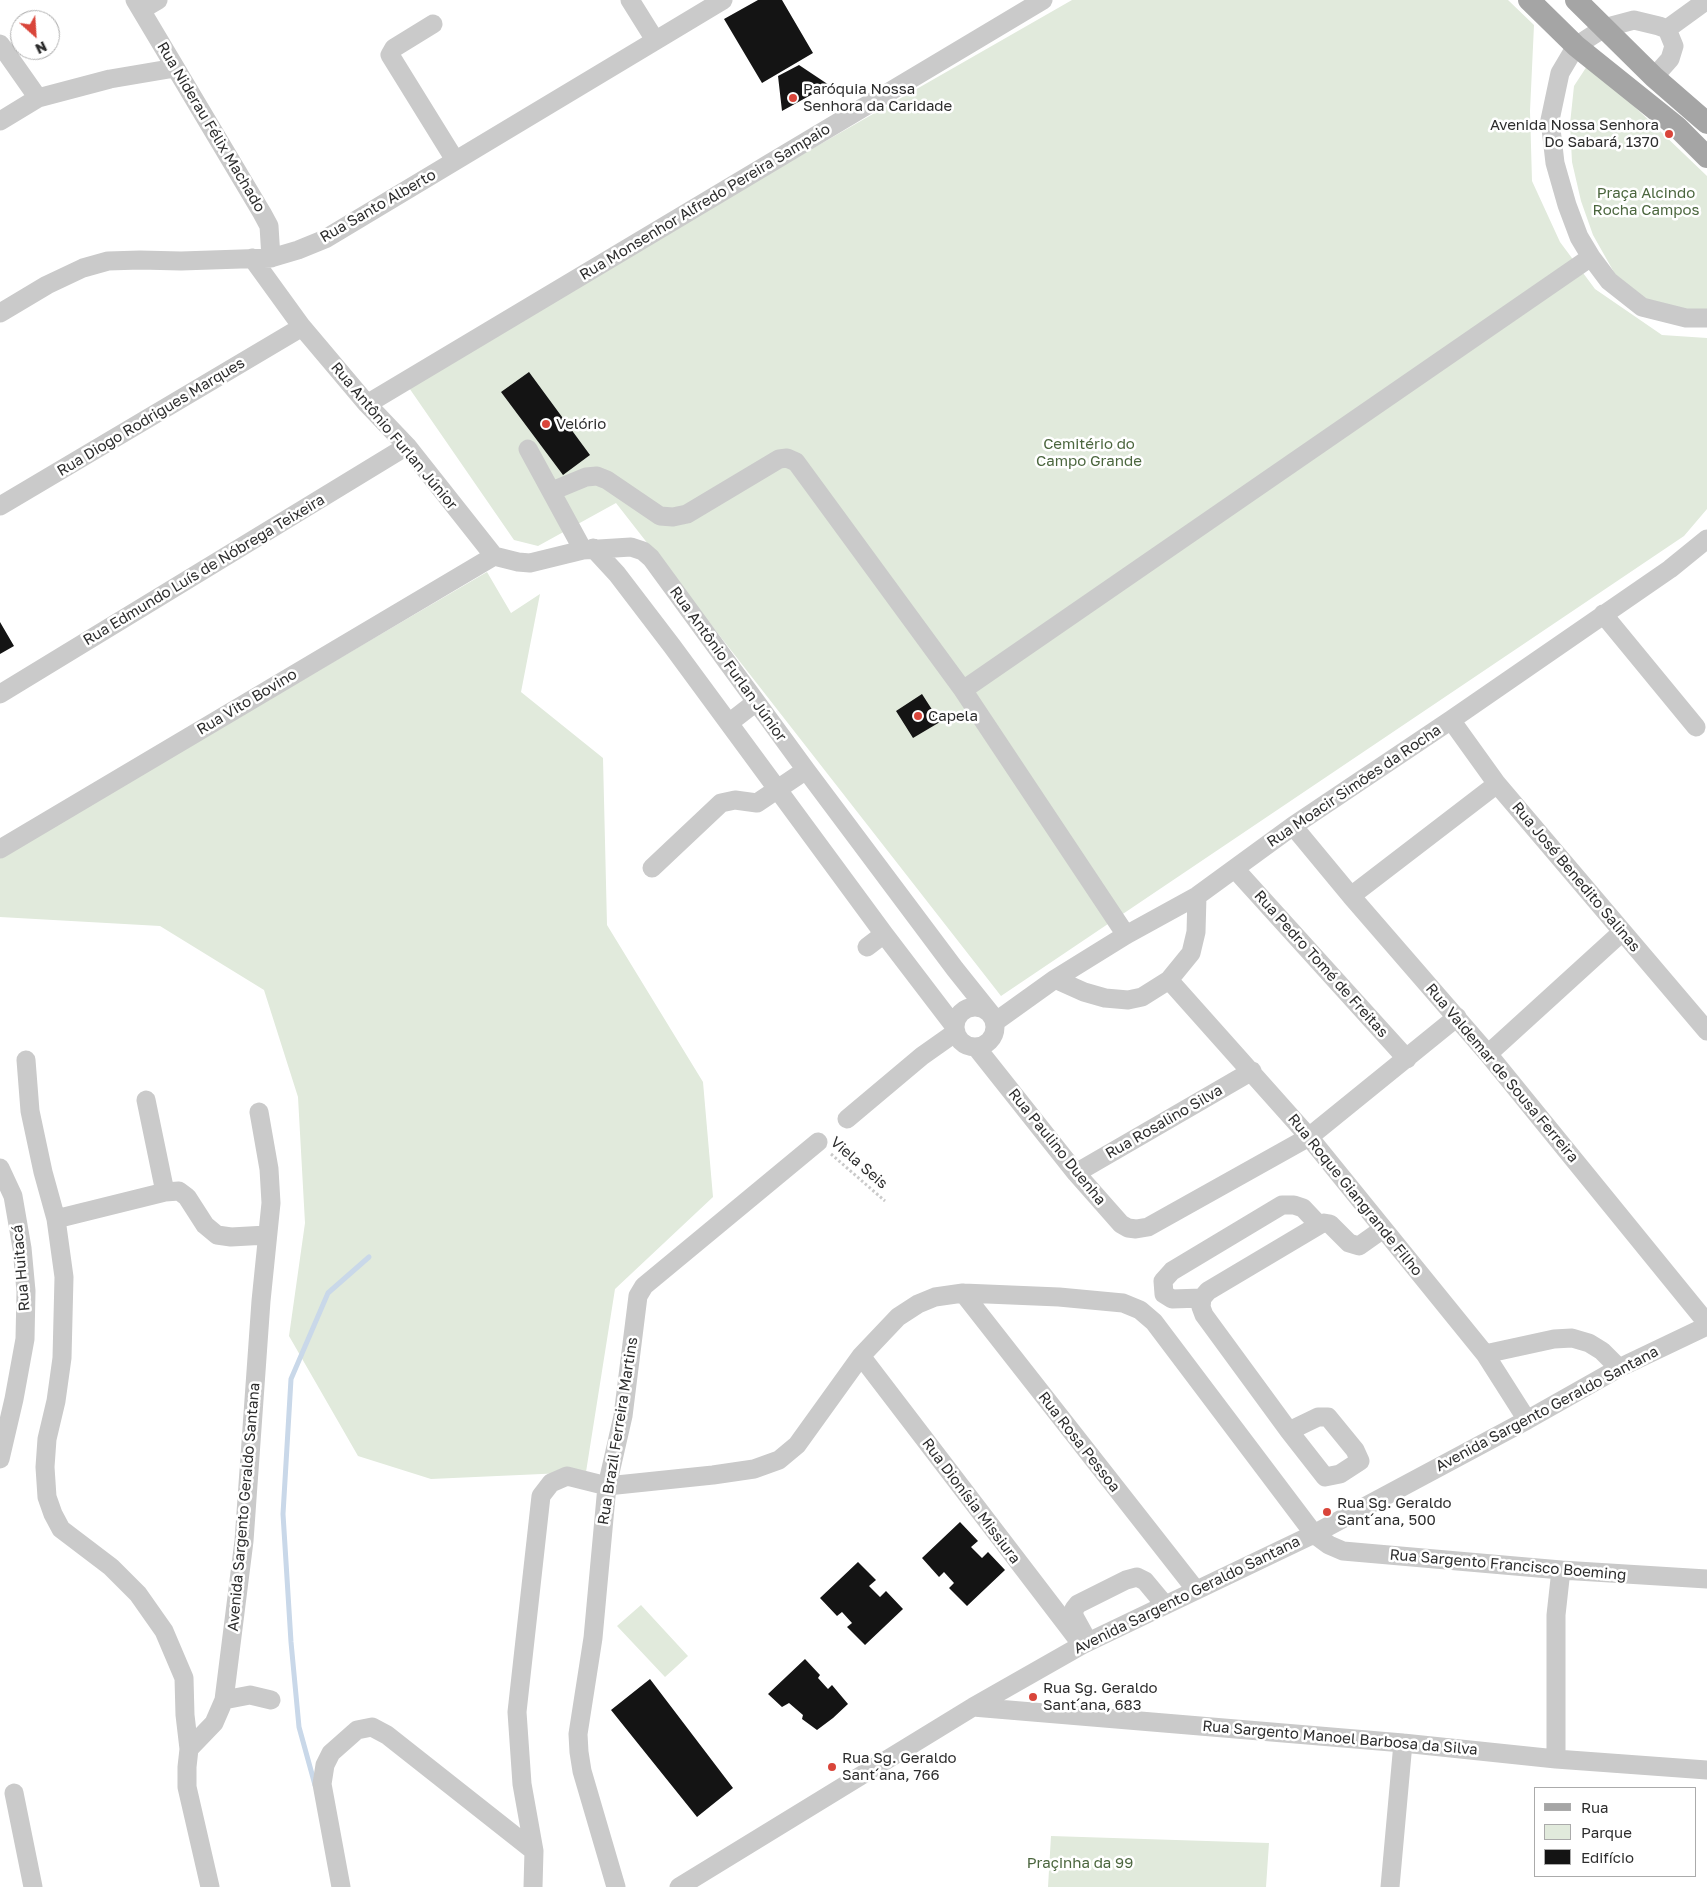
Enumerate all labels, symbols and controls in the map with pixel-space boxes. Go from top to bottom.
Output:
north arrow [10,10,60,60]
text: N [33,38,50,58]
street label: Rua Niderau Félix Machado [153,39,269,215]
place label: Paróquia Nossa Senhora da Caridade [803,80,952,115]
marker: Paróquia Nossa Senhora da Caridade [787,92,799,104]
place label: Avenida Nossa Senhora Do Sabará, 1370 [1490,116,1659,151]
street label: Rua Monsenhor Alfredo Pereira Sampaio [577,120,833,284]
marker: Avenida Nossa Senhora Do Sabará, 1370 [1663,128,1675,140]
street label: Rua Santo Alberto [317,166,439,246]
park label: Praça Alcindo Rocha Campos [1593,184,1699,219]
street label: Rua Diogo Rodrigues Marques [54,354,248,480]
street label: Rua Antônio Furlan Júnior [327,359,461,513]
place label: Velório [556,415,606,433]
marker: Velório [540,418,552,430]
park label: Cemitério do Campo Grande [1036,435,1142,470]
street label: Rua Edmundo Luís de Nóbrega Teixeira [80,491,328,649]
street label: Rua Antônio Furlan Júnior [666,583,790,745]
street label: Rua Vito Bovino [194,665,300,739]
place label: Capela [928,707,978,725]
marker: Capela [912,710,924,722]
street label: Rua Moacir Simões da Rocha [1264,721,1444,851]
street label: Rua José Benedito Salinas [1508,798,1644,956]
street label: Rua Pedro Tomé de Freitas [1250,887,1392,1041]
street label: Rua Valdemar de Sousa Ferreira [1422,980,1582,1166]
street label: Rua Rosalino Silva [1102,1081,1226,1163]
street label: Rua Paulino Duenha [1005,1085,1109,1209]
street label: Rua Roque Giangrande Filho [1284,1110,1426,1280]
street label: Viela Seis [827,1133,891,1193]
street label: Rua Huitacá [8,1224,34,1312]
street label: Rua Brazil Ferreira Martins [594,1336,642,1526]
street label: Avenida Sargento Geraldo Santana [1433,1342,1661,1476]
street label: Avenida Sargento Geraldo Santana [224,1382,264,1632]
street label: Rua Rosa Pessoa [1034,1388,1124,1496]
street label: Rua Dionísia Missiura [918,1435,1024,1567]
place label: Rua Sg. Geraldo Sant´ana, 500 [1337,1494,1452,1529]
marker: Rua Sg. Geraldo Sant´ana, 500 [1321,1506,1333,1518]
street label: Avenida Sargento Geraldo Santana [1071,1532,1303,1658]
street label: Rua Sargento Francisco Boeming [1389,1546,1627,1584]
place label: Rua Sg. Geraldo Sant´ana, 683 [1043,1679,1158,1714]
marker: Rua Sg. Geraldo Sant´ana, 683 [1027,1691,1039,1703]
street label: Rua Sargento Manoel Barbosa da Silva [1202,1717,1478,1759]
place label: Rua Sg. Geraldo Sant´ana, 766 [842,1749,957,1784]
marker: Rua Sg. Geraldo Sant´ana, 766 [826,1761,838,1773]
legend [1534,1787,1697,1877]
text: Rua [1581,1798,1608,1816]
text: Parque [1581,1823,1632,1841]
text: Edifício [1581,1848,1634,1866]
park label: Praçinha da 99 [1027,1854,1133,1872]

